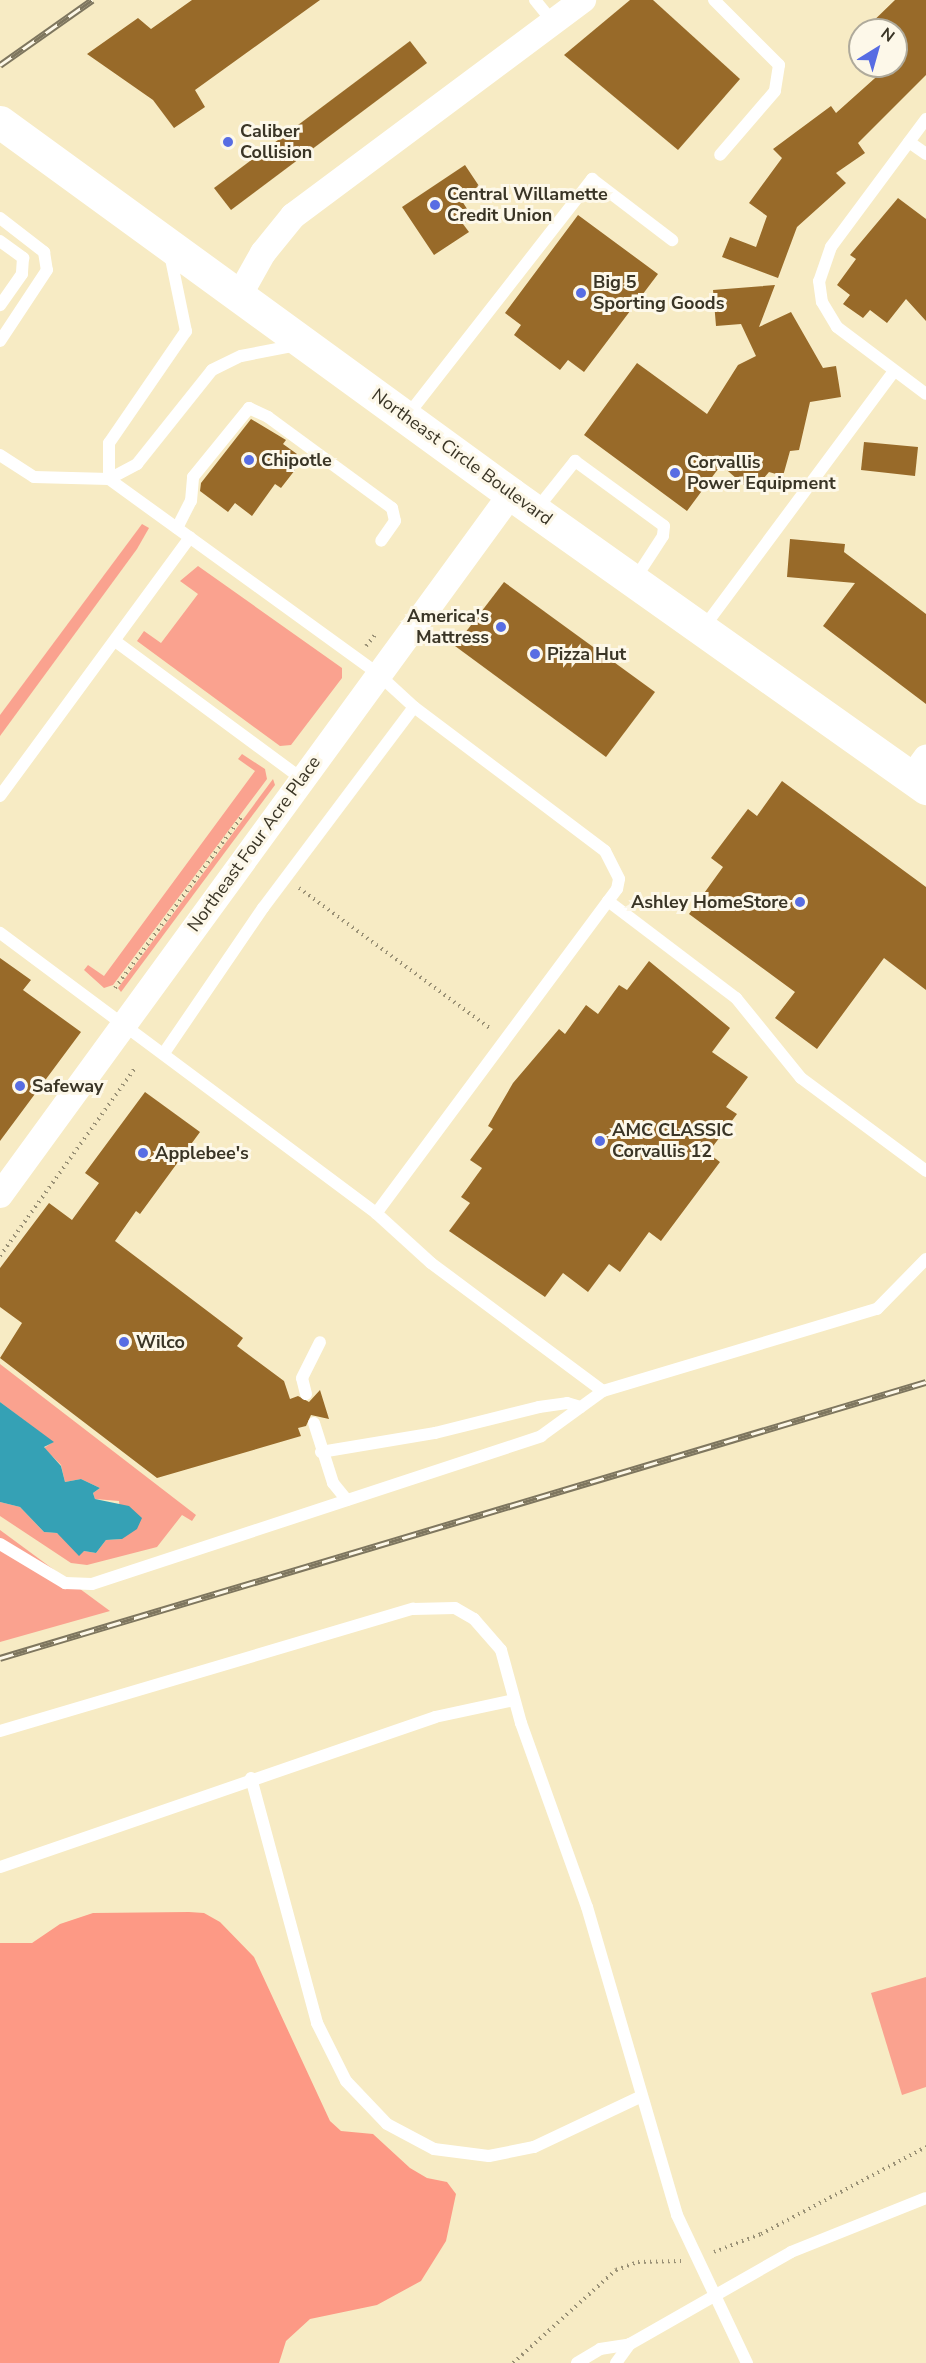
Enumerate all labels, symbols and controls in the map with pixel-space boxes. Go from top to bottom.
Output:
north arrow [848,18,908,78]
text: N [876,23,899,48]
place label: Caliber Collision [240,121,312,164]
marker: Caliber Collision [221,135,235,149]
place label: Central Willamette Credit Union [447,184,608,226]
marker: Central Willamette Credit Union [428,198,442,212]
place label: Big 5 Sporting Goods [593,272,724,314]
marker: Big 5 Sporting Goods [574,286,588,300]
street label: Northeast Circle Boulevard [367,384,557,530]
place label: Chipotle [261,449,332,471]
place label: Corvallis Power Equipment [687,452,836,494]
marker: Chipotle [242,453,256,467]
marker: Corvallis Power Equipment [668,466,682,480]
place label: America's Mattress [407,606,489,648]
marker: America's Mattress [494,620,508,634]
place label: Pizza Hut [547,643,626,665]
marker: Pizza Hut [528,647,542,661]
street label: Northeast Four Acre Place [183,752,325,936]
place label: Ashley HomeStore [631,891,788,913]
marker: Ashley HomeStore [793,895,807,909]
place label: Safeway [32,1075,104,1097]
marker: Safeway [13,1079,27,1093]
place label: AMC CLASSIC Corvallis 12 [612,1120,733,1162]
marker: AMC CLASSIC Corvallis 12 [593,1134,607,1148]
place label: Applebee's [155,1142,249,1164]
marker: Applebee's [136,1146,150,1160]
place label: Wilco [136,1331,185,1353]
marker: Wilco [117,1335,131,1349]

